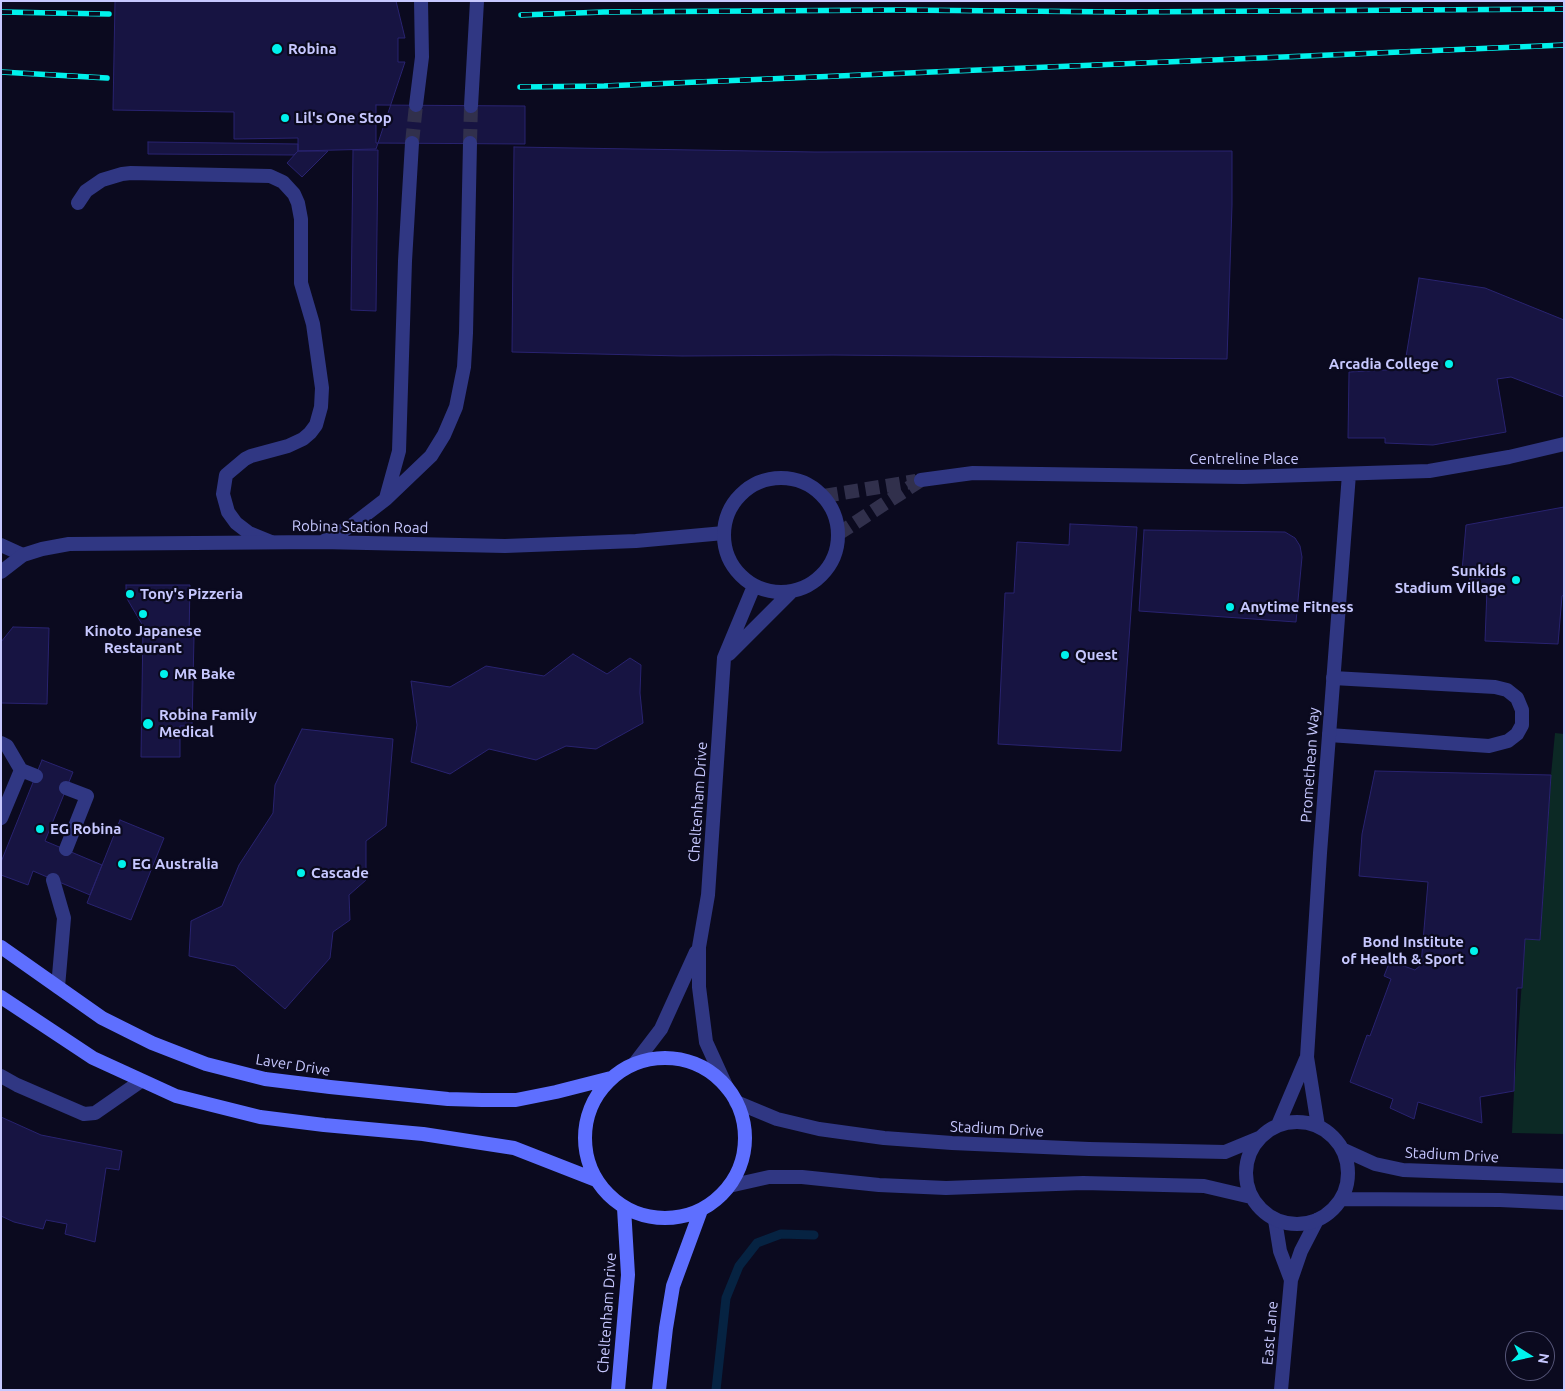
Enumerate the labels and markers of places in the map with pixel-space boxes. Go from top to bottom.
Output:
place label: Robina [288,40,337,58]
marker: Robina [270,42,284,56]
place label: Lil's One Stop [295,109,392,127]
marker: Lil's One Stop [279,112,291,124]
place label: Arcadia College [1329,355,1439,373]
marker: Arcadia College [1443,358,1455,370]
place label: Sunkids Stadium Village [1395,562,1506,597]
marker: Sunkids Stadium Village [1510,574,1522,586]
place label: Tony's Pizzeria [140,585,243,603]
marker: Tony's Pizzeria [124,588,136,600]
place label: Anytime Fitness [1240,598,1353,616]
marker: Anytime Fitness [1224,601,1236,613]
marker: Kinoto Japanese Restaurant [137,608,149,620]
place label: Kinoto Japanese Restaurant [84,622,202,657]
place label: Quest [1075,646,1118,664]
marker: Quest [1059,649,1071,661]
place label: MR Bake [174,665,235,683]
marker: MR Bake [158,668,170,680]
place label: Robina Family Medical [159,706,257,741]
marker: Robina Family Medical [141,717,155,731]
place label: EG Robina [50,820,121,838]
marker: EG Robina [34,823,46,835]
place label: EG Australia [132,855,219,873]
marker: EG Australia [116,858,128,870]
place label: Cascade [311,864,369,882]
marker: Cascade [295,867,307,879]
place label: Bond Institute of Health & Sport [1341,933,1464,968]
marker: Bond Institute of Health & Sport [1468,945,1480,957]

